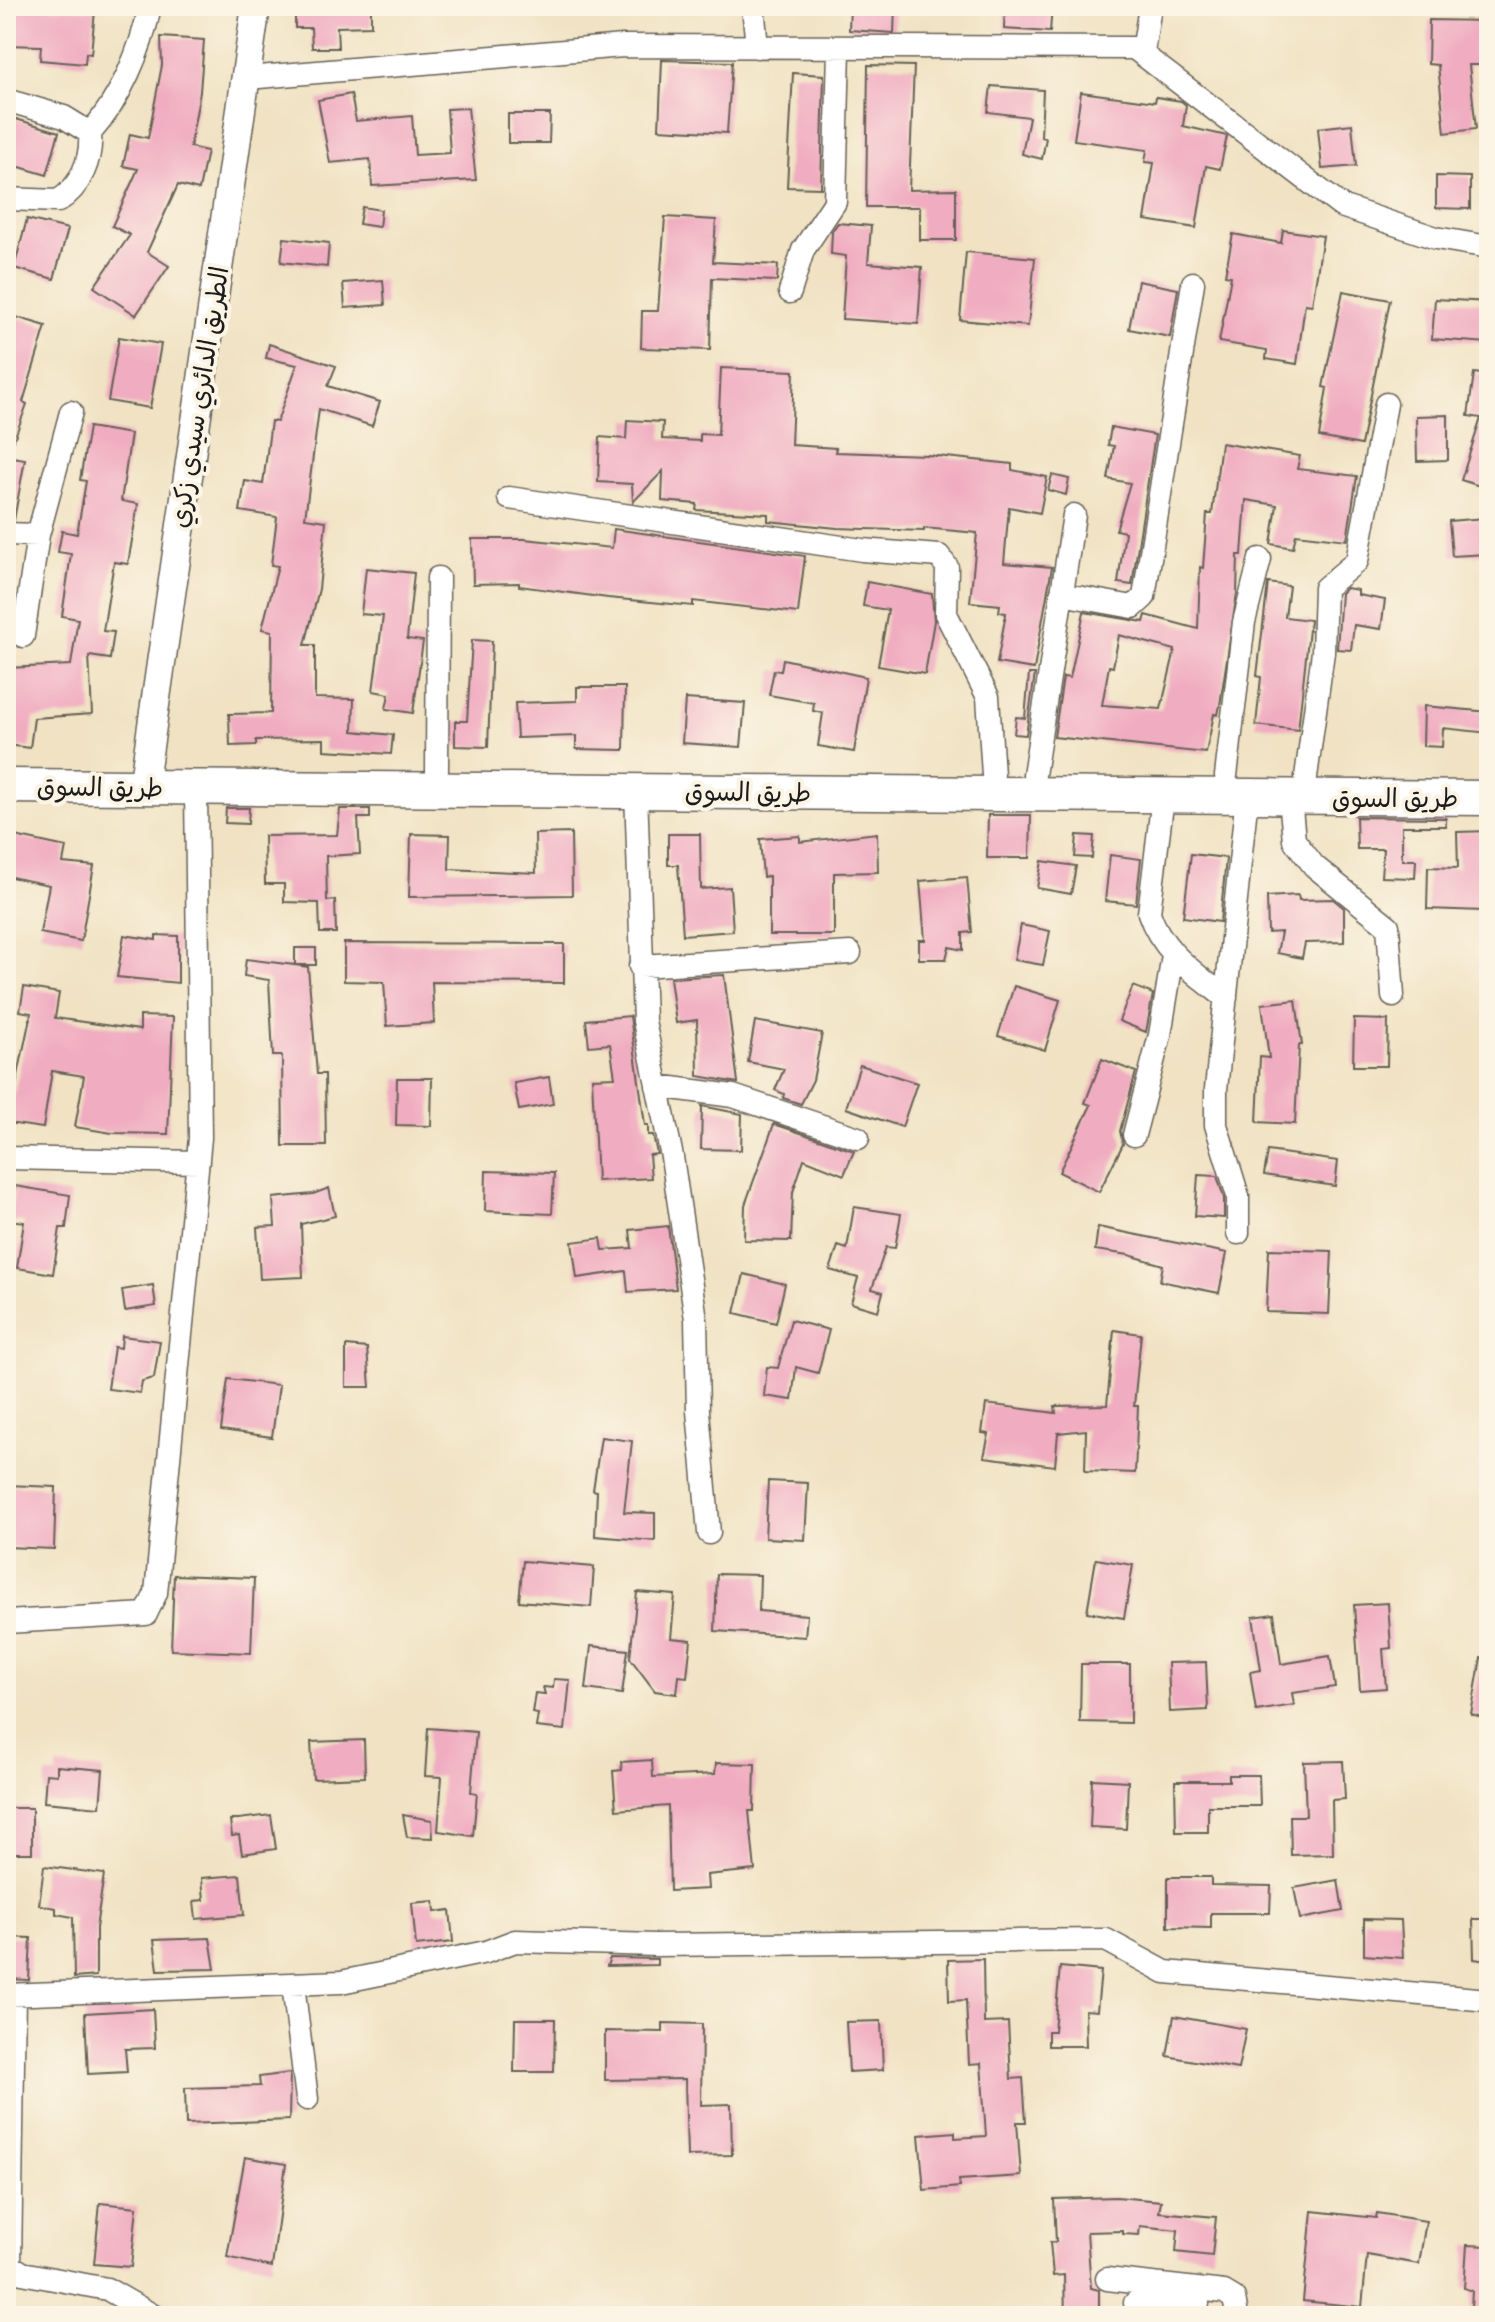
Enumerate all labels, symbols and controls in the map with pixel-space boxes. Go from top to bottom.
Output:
street label: الطريق الدائري سيدي زكري [163,264,238,531]
street label: طريق السوق [36,770,164,805]
street label: طريق السوق [684,775,812,810]
street label: طريق السوق [1332,782,1458,815]

